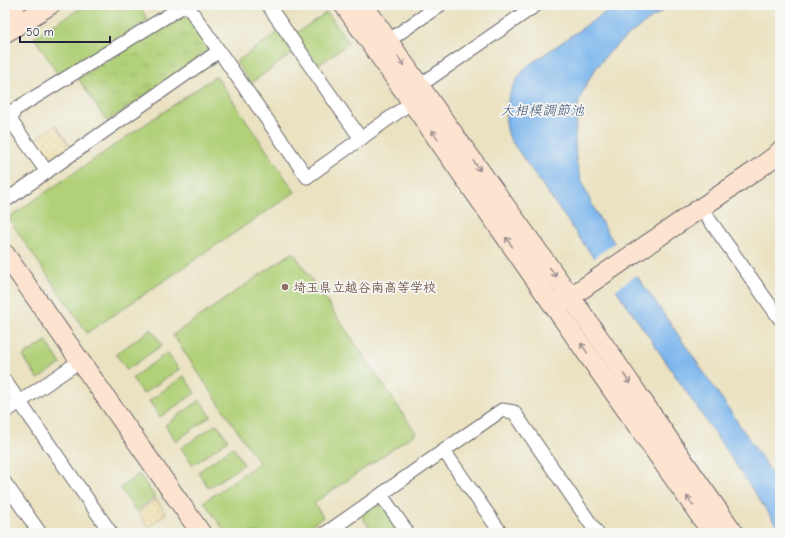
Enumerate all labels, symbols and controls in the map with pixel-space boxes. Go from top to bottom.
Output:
scale bar [20,18,110,44]
text: 50 m [26,25,54,39]
one-way arrow [397,55,405,66]
water label: 大相模調節池 [500,102,585,119]
one-way arrow [431,130,439,141]
one-way arrow [473,161,481,172]
one-way arrow [505,236,513,247]
one-way arrow [549,266,557,277]
place label: 埼玉県立越谷南高等学校 [293,280,436,295]
marker: 埼玉県立越谷南高等学校 [280,282,290,292]
one-way arrow [580,343,588,354]
one-way arrow [623,373,631,385]
one-way arrow [686,496,694,507]

